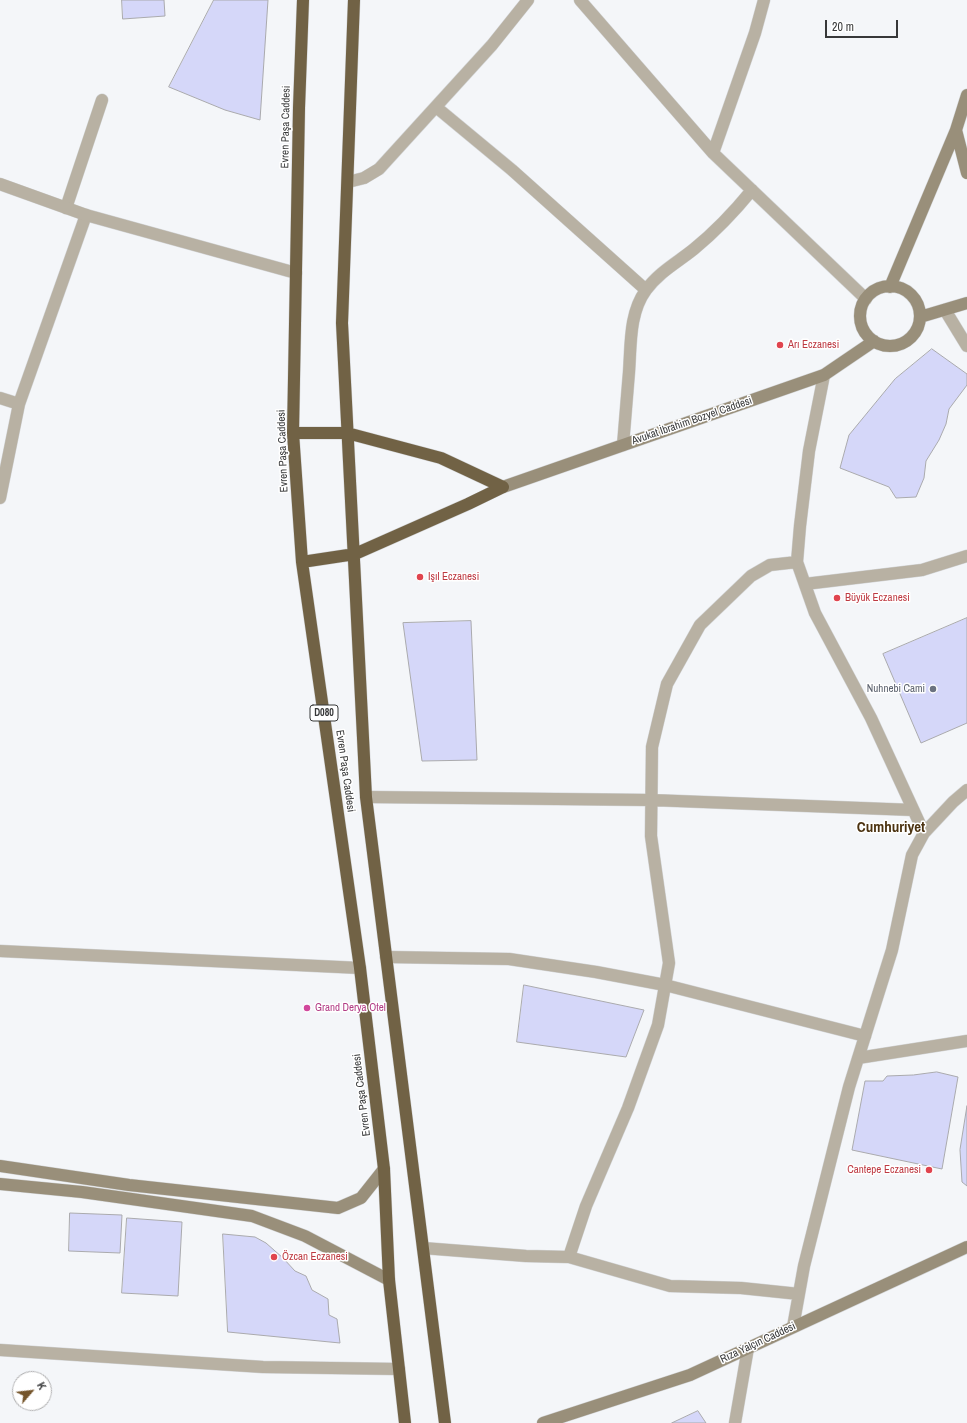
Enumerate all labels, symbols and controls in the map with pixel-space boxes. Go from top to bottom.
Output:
scale bar [827,12,900,38]
text: 20 m [832,19,854,35]
street label: Evren Paşa Caddesi [279,86,293,168]
place label: Arı Eczanesi [788,338,839,352]
marker: Arı Eczanesi [775,340,785,350]
street label: Avukat İbrahim Bozyel Caddesi [630,394,754,448]
street label: Evren Paşa Caddesi [275,409,291,493]
place label: Işıl Eczanesi [428,570,479,584]
marker: Işıl Eczanesi [415,572,425,582]
place label: Büyük Eczanesi [845,591,910,605]
marker: Büyük Eczanesi [832,593,842,603]
place label: Nuhnebi Cami [867,682,925,696]
marker: Nuhnebi Cami [928,684,938,694]
road number: D080 [310,705,338,721]
street label: Evren Paşa Caddesi [333,729,357,813]
district label: Cumhuriyet [857,819,925,837]
place label: Grand Derya Otel [315,1001,386,1015]
marker: Grand Derya Otel [302,1003,312,1013]
street label: Evren Paşa Caddesi [350,1053,374,1137]
place label: Cantepe Eczanesi [847,1163,921,1177]
marker: Cantepe Eczanesi [924,1165,934,1175]
place label: Özcan Eczanesi [282,1250,348,1264]
marker: Özcan Eczanesi [269,1252,279,1262]
street label: Rıza Yalçın Caddesi [718,1320,798,1366]
north arrow [12,1371,52,1411]
text: K [34,1380,49,1392]

